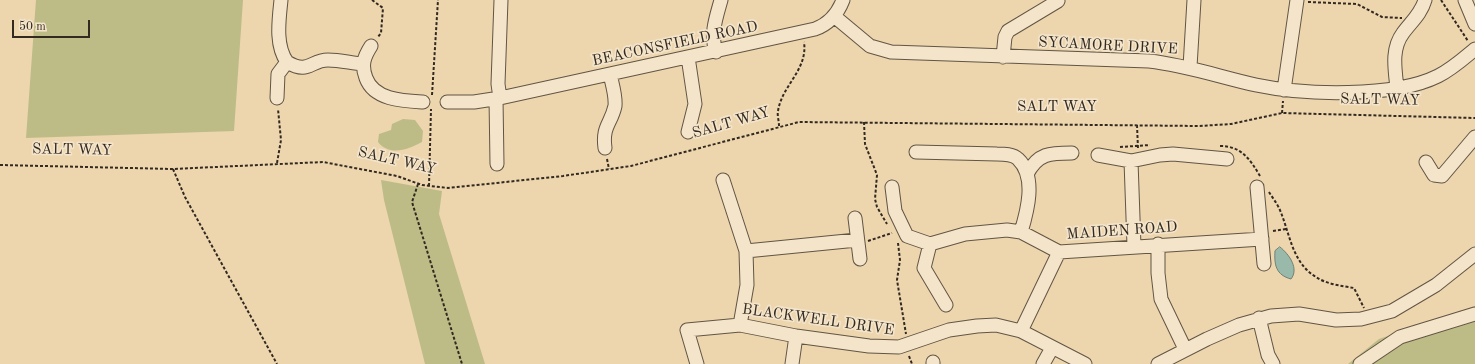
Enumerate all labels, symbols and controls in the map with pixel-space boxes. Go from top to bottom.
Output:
scale bar [14,12,92,38]
street label: BEACONSFIELD ROAD [591,18,759,70]
text: 50 m [19,21,46,33]
street label: SYCAMORE DRIVE [1038,33,1178,59]
street label: SALT WAY [1340,90,1420,110]
street label: SALT WAY [1017,98,1097,116]
street label: SALT WAY [690,103,772,143]
street label: SALT WAY [32,140,112,160]
street label: SALT WAY [356,143,438,179]
street label: MAIDEN ROAD [1066,218,1178,244]
street label: BLACKWELL DRIVE [741,300,895,340]

